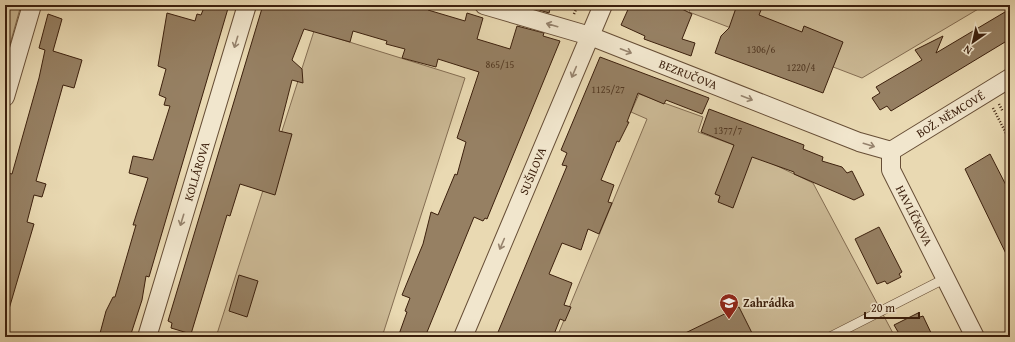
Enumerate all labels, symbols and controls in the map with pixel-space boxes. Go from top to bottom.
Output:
one-way arrow [546,21,559,28]
north arrow [953,22,993,62]
one-way arrow [232,36,239,49]
text: N [959,41,975,59]
house number: 1306/6 [747,42,776,57]
one-way arrow [620,47,632,55]
street label: BEZRUČOVA [657,55,721,94]
house number: 865/15 [486,57,515,72]
house number: 1220/4 [787,60,816,75]
one-way arrow [570,66,578,78]
house number: 1125/27 [591,82,625,97]
street label: BOŽ. NĚMCOVÉ [913,87,988,141]
one-way arrow [741,95,753,102]
house number: 1377/7 [714,123,743,138]
street label: KOLLÁROVA [179,139,214,203]
one-way arrow [862,142,875,149]
street label: SUŠILOVA [515,144,550,197]
street label: HAVLÍČKOVA [892,182,937,249]
one-way arrow [178,214,185,227]
one-way arrow [498,237,505,249]
school or university icon: Zahrádka [718,292,740,320]
place label: Zahrádka [743,294,795,311]
scale bar [865,294,919,320]
text: 20 m [871,299,895,316]

